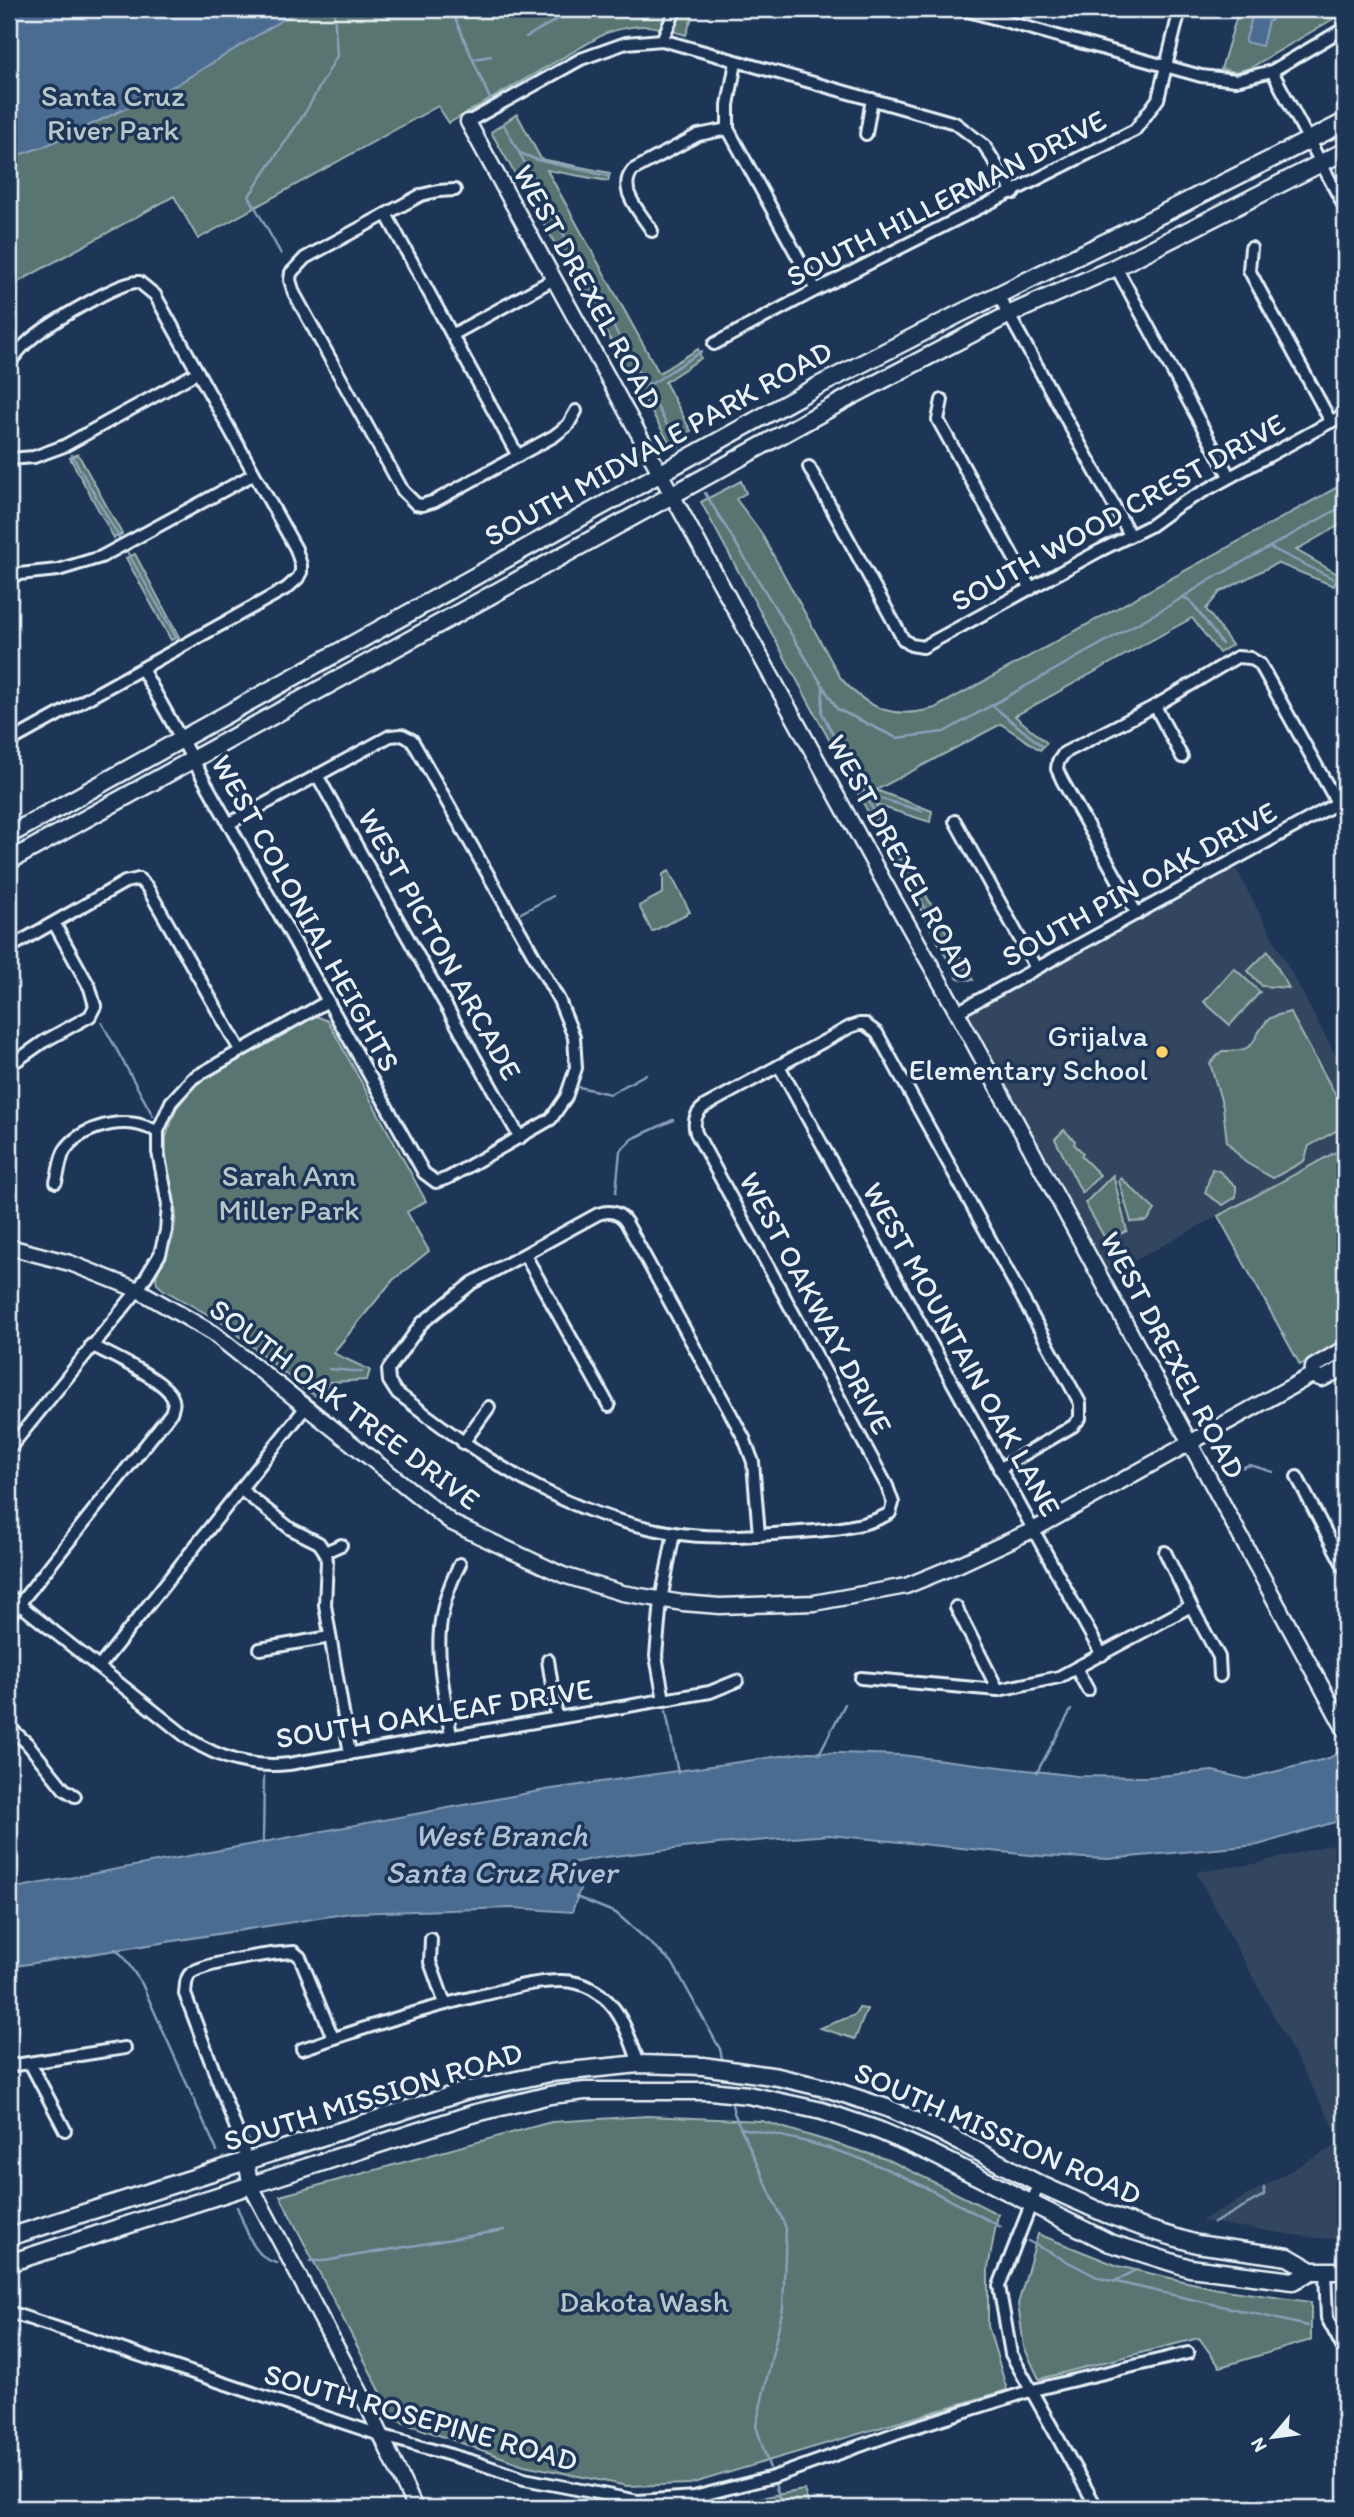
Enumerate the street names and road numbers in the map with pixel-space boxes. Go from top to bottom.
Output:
street label: SOUTH HILLERMAN DRIVE [780,101,1112,295]
street label: WEST DREXEL ROAD [505,158,671,416]
street label: SOUTH MIDVALE PARK ROAD [477,332,839,554]
street label: SOUTH WOOD CREST DRIVE [945,405,1291,619]
street label: WEST DREXEL ROAD [818,728,984,986]
street label: WEST COLONIAL HEIGHTS [203,748,409,1078]
street label: SOUTH PIN OAK DRIVE [995,793,1283,975]
street label: WEST PICTON ARCADE [350,802,530,1086]
street label: WEST OAKWAY DRIVE [731,1165,901,1441]
street label: WEST MOUNTAIN OAK LANE [855,1175,1069,1523]
street label: WEST DREXEL ROAD [1092,1225,1254,1485]
street label: SOUTH OAK TREE DRIVE [202,1290,488,1518]
street label: SOUTH OAKLEAF DRIVE [273,1670,595,1756]
street label: SOUTH MISSION ROAD [219,2033,527,2159]
street label: SOUTH MISSION ROAD [849,2053,1147,2213]
street label: SOUTH ROSEPINE ROAD [260,2355,582,2479]

